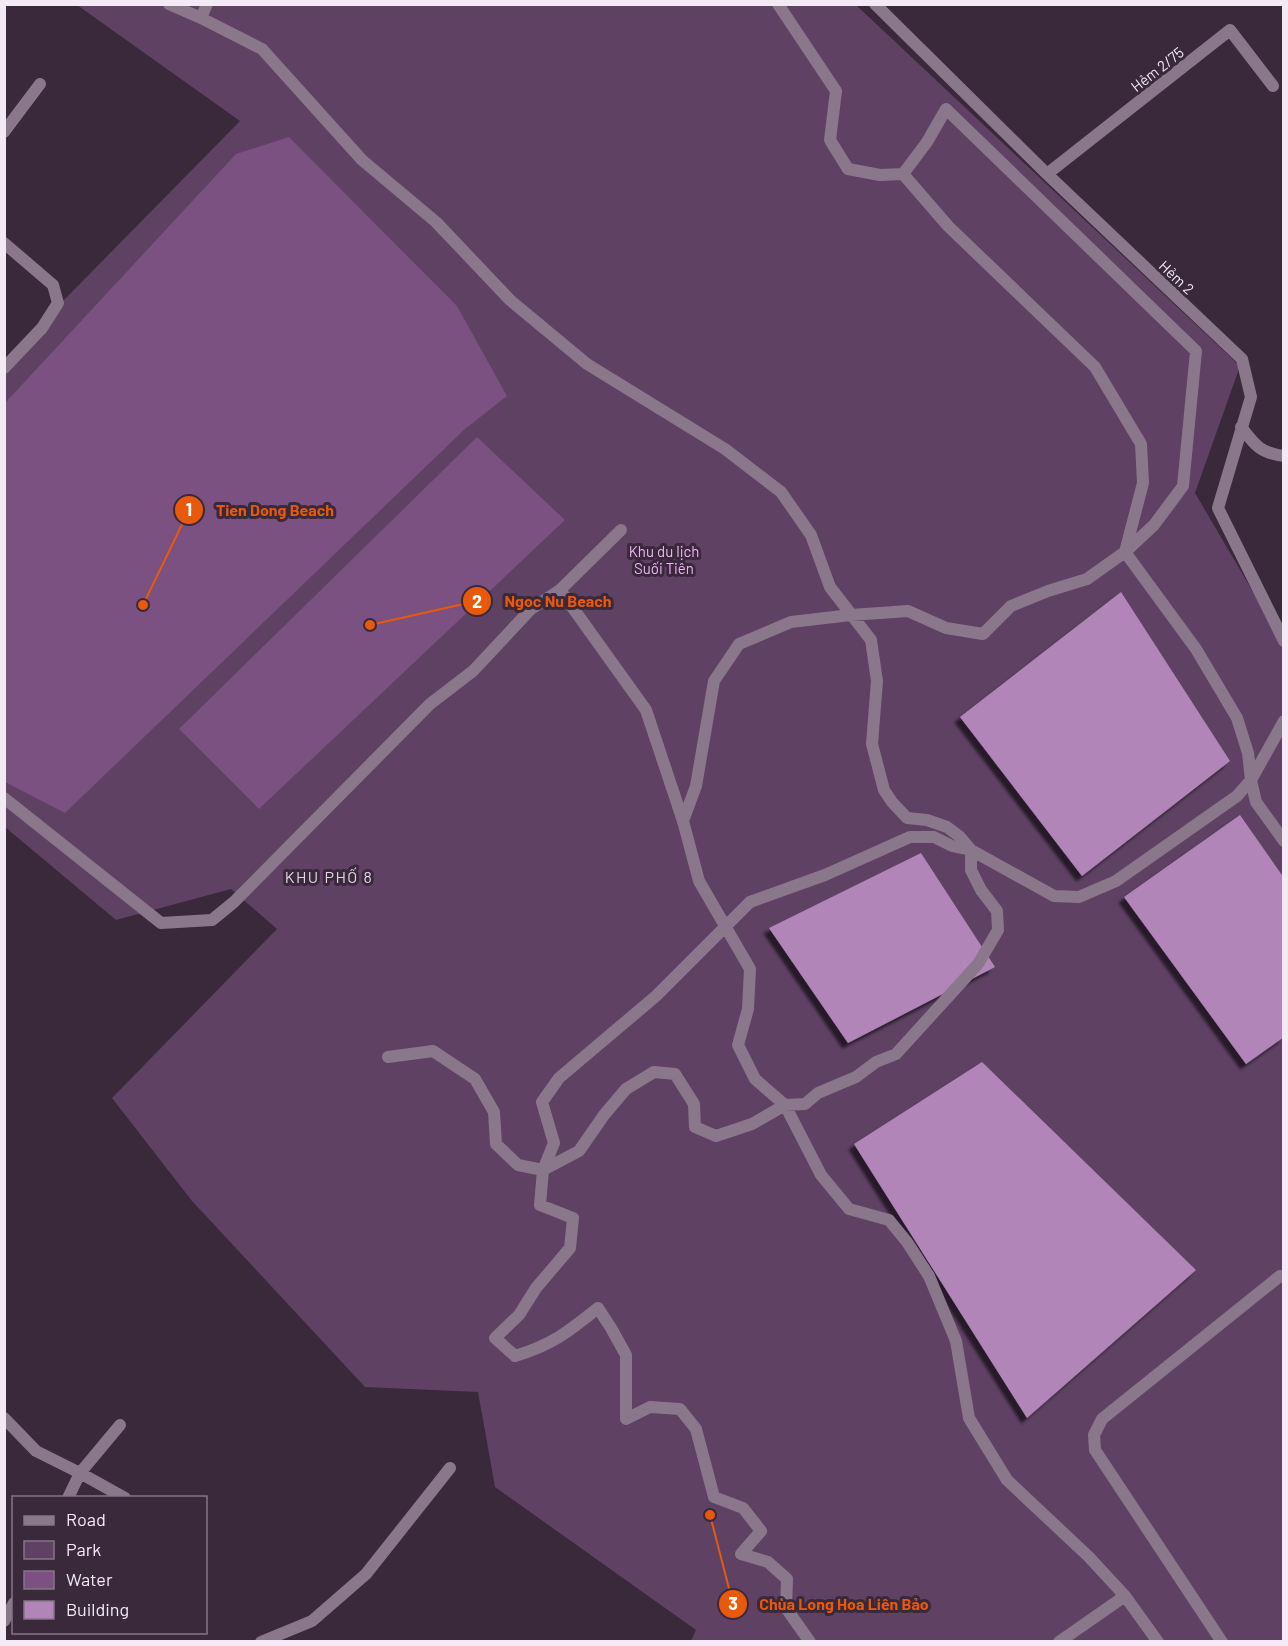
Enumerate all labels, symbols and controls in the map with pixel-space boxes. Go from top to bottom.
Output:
street label: Hẻm 2/75 [1127,43,1187,95]
street label: Hẻm 2 [1156,256,1198,298]
callout: Tien Dong Beach [174,493,346,527]
text: 1 [186,498,192,520]
text: Tien Dong Beach [216,500,334,519]
park label: Khu du lịch Suối Tiên [629,542,699,577]
callout: Ngoc Nu Beach [462,584,624,618]
text: 2 [472,590,482,612]
text: Ngoc Nu Beach [504,591,612,610]
district label: KHU PHỐ 8 [285,867,373,886]
legend [12,1496,207,1634]
text: Road [66,1508,106,1530]
text: Park [66,1538,101,1560]
text: Water [66,1568,113,1590]
callout: Chùa Long Hoa Liên Bảo [718,1587,941,1621]
text: 3 [728,1592,738,1614]
text: Chùa Long Hoa Liên Bảo [759,1594,929,1613]
text: Building [66,1598,129,1620]

